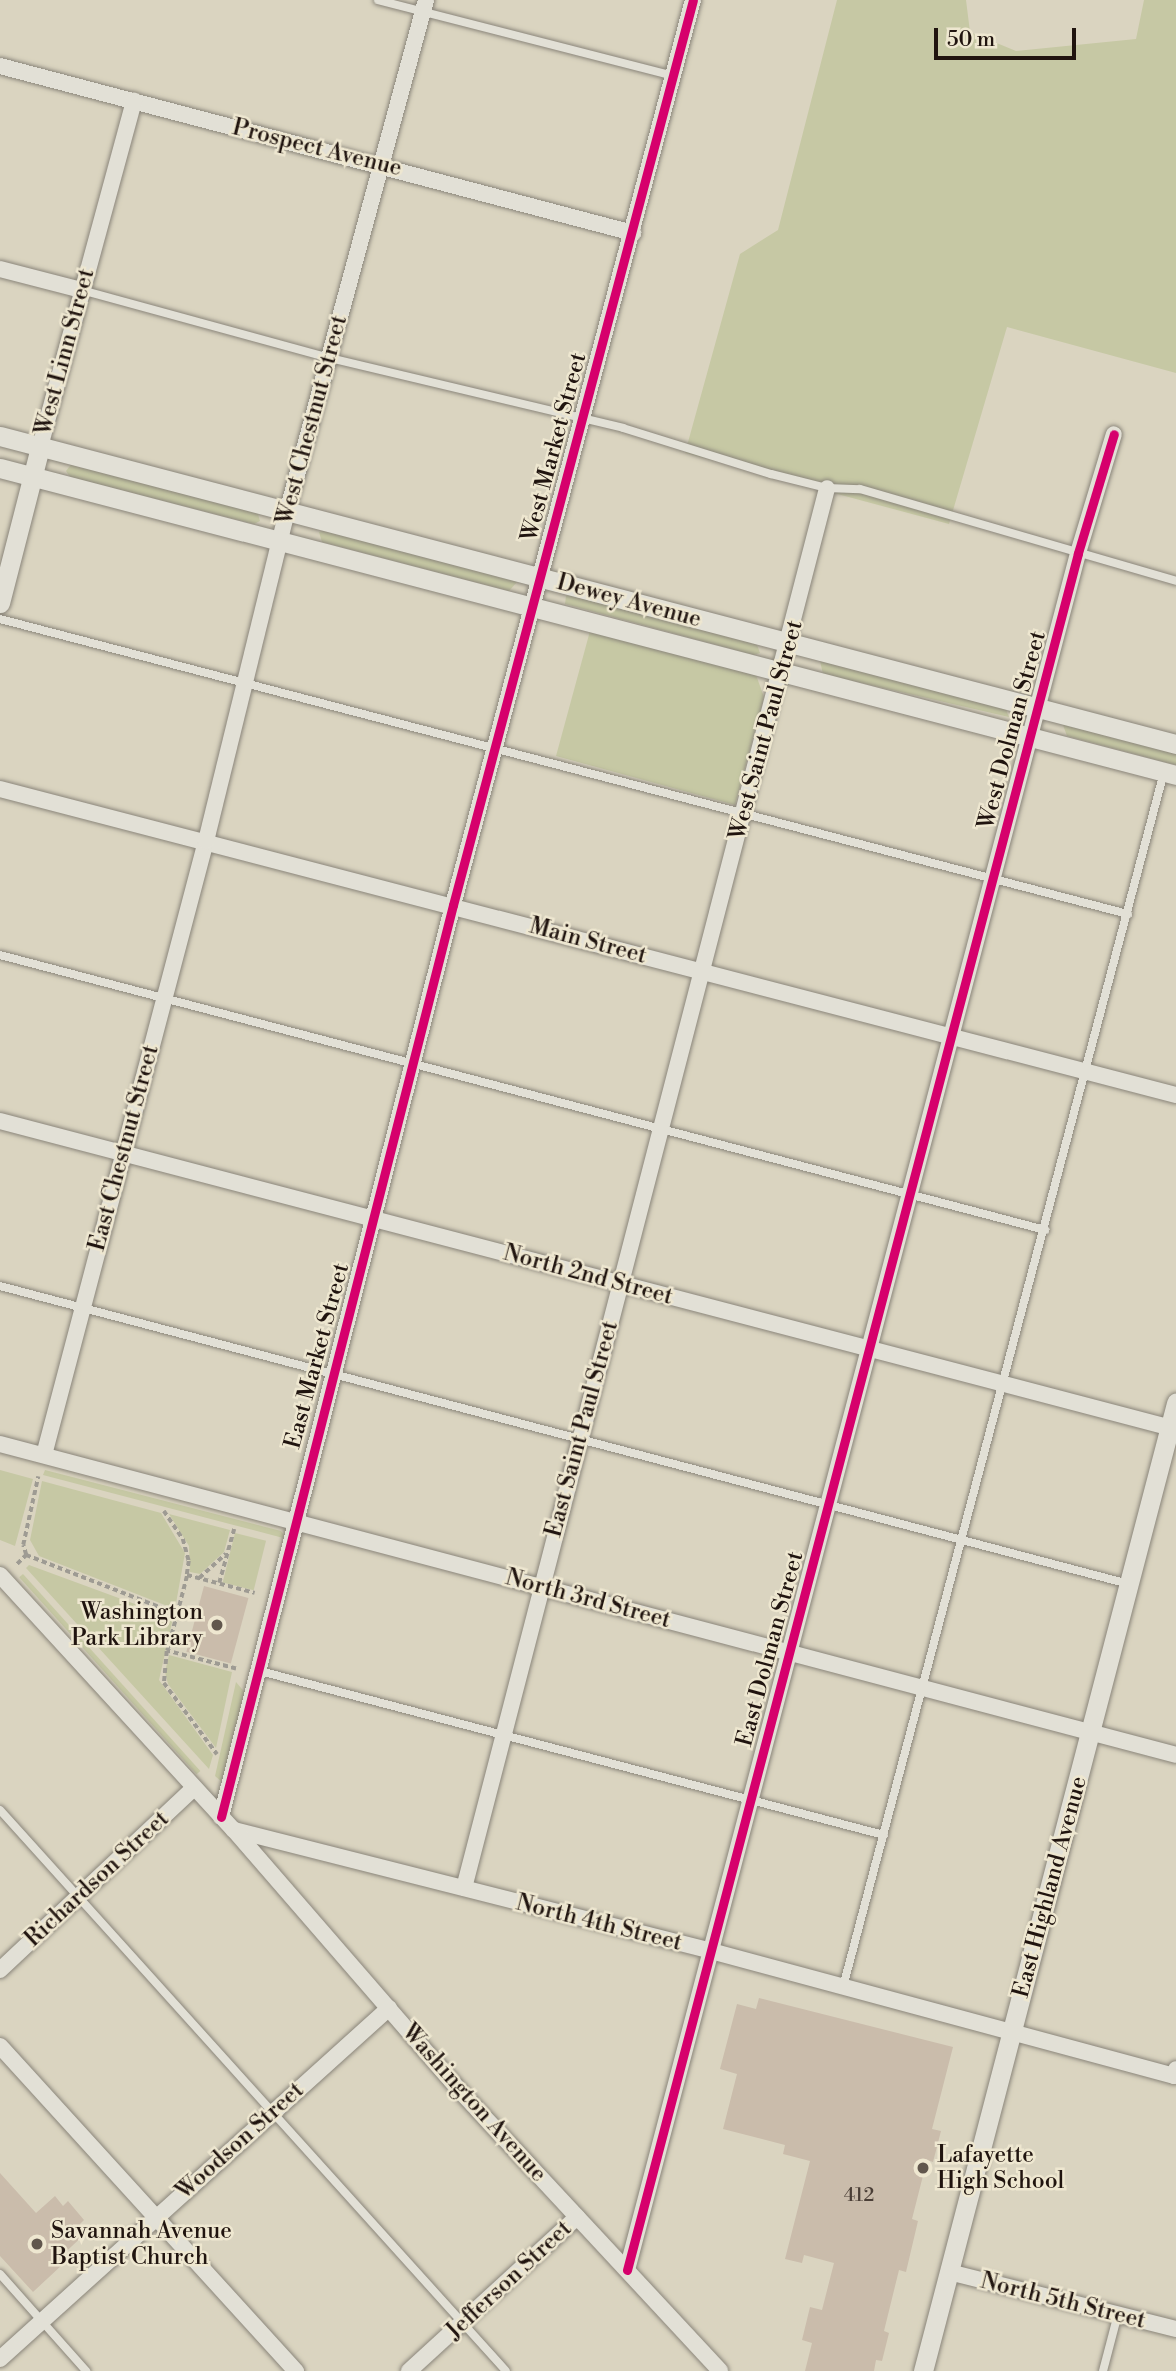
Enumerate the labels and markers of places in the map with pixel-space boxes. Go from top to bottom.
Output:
place label: Washington Park Library [71,1598,203,1652]
marker: Washington Park Library [209,1617,225,1633]
place label: Lafayette High School [937,2141,1064,2195]
marker: Lafayette High School [915,2160,931,2176]
place label: Savannah Avenue Baptist Church [51,2217,232,2271]
marker: Savannah Avenue Baptist Church [29,2236,45,2252]

